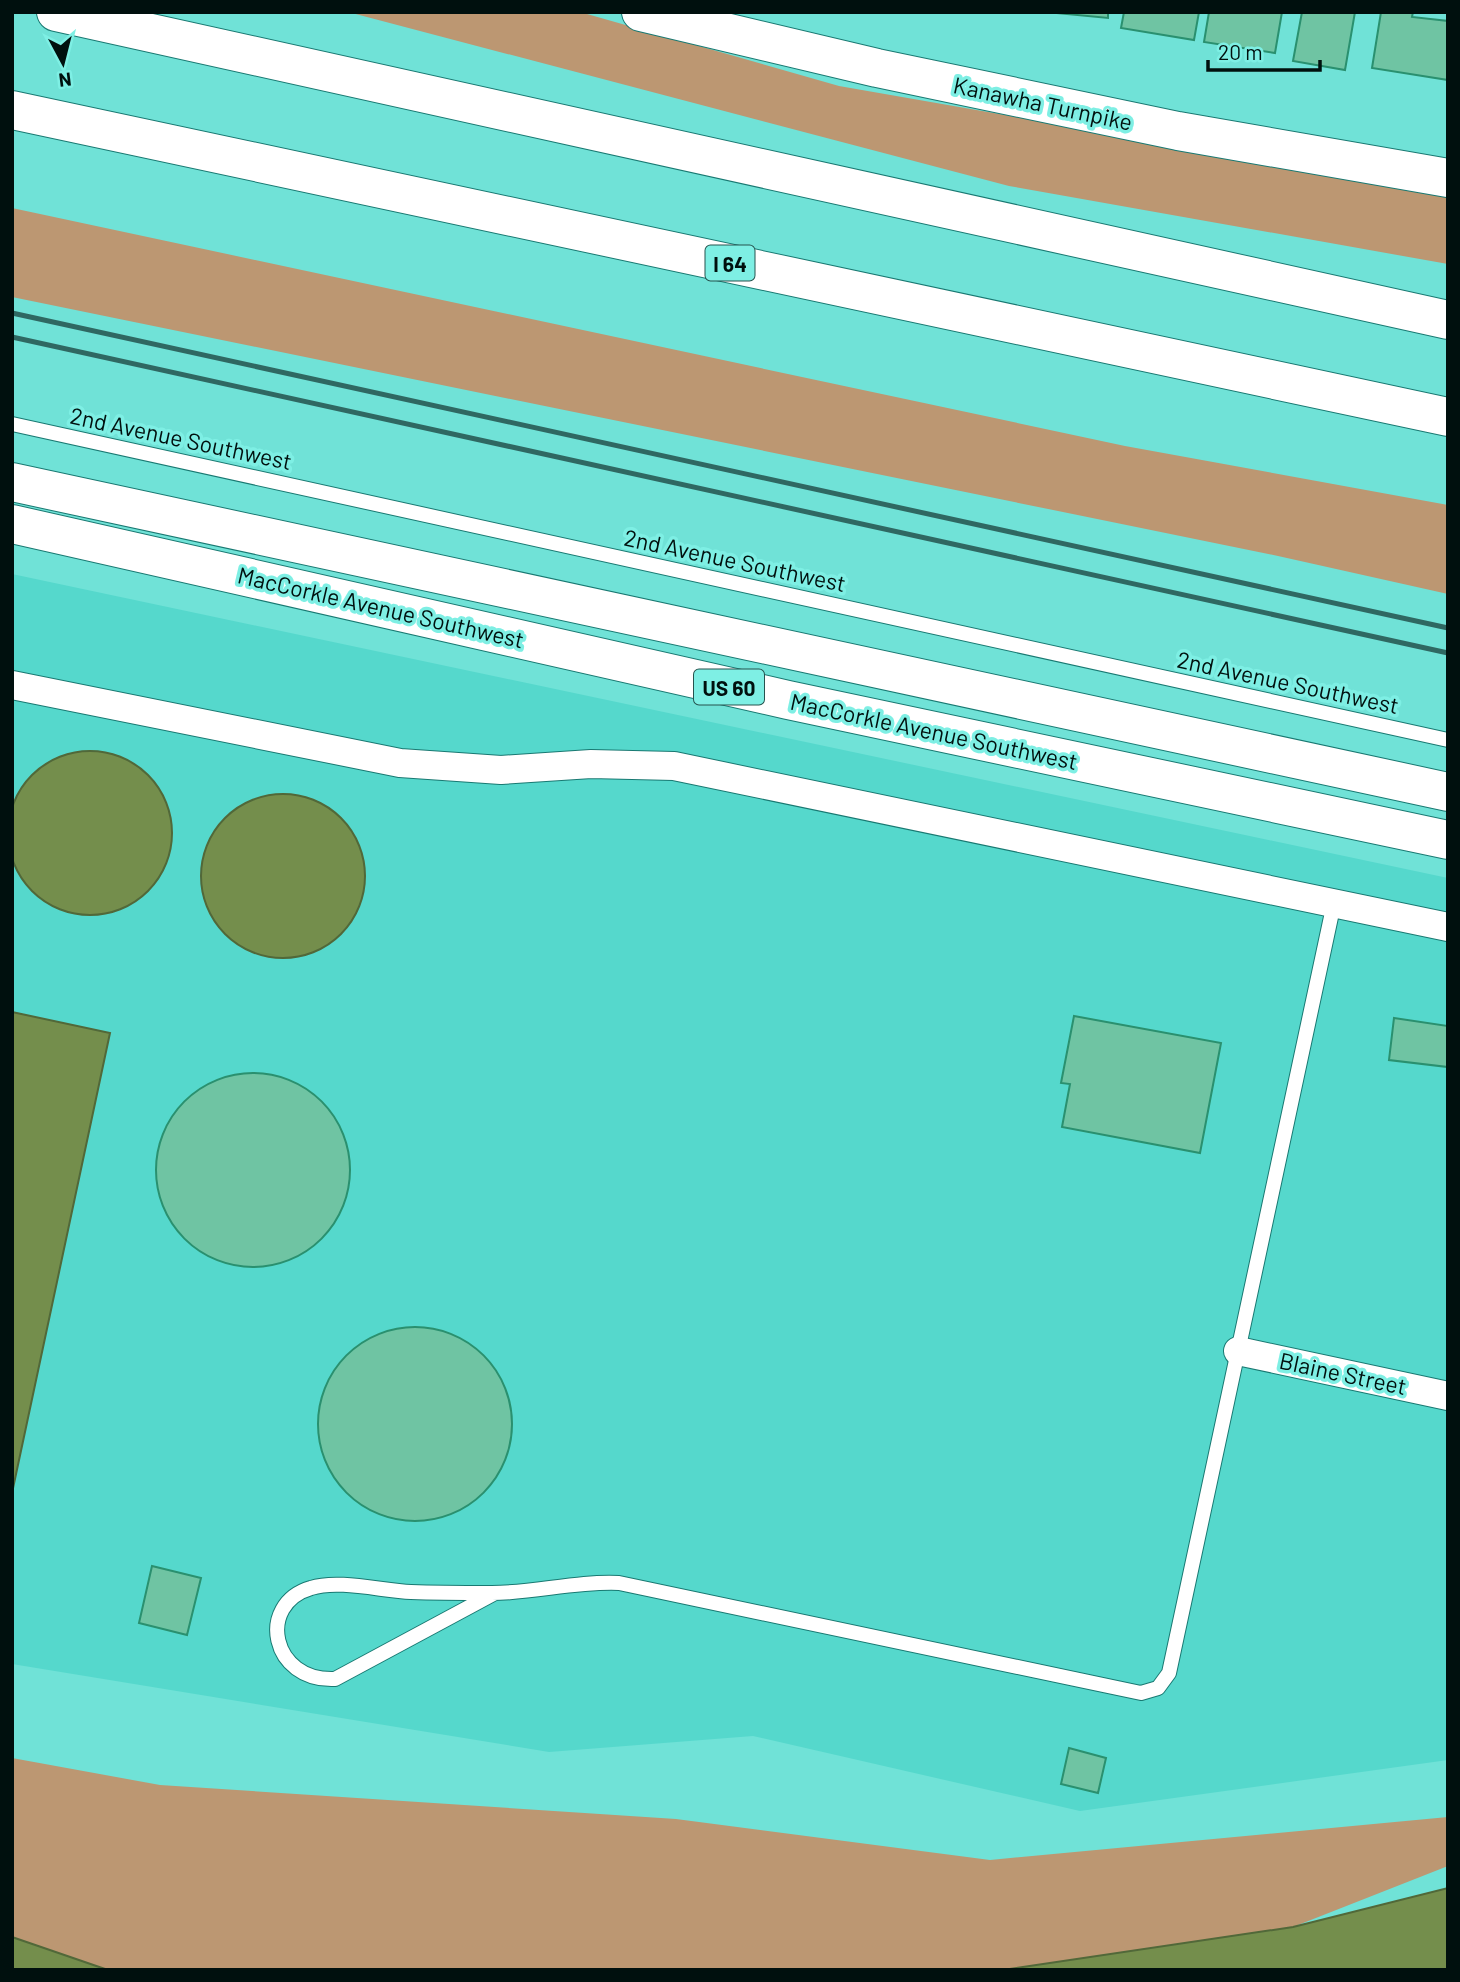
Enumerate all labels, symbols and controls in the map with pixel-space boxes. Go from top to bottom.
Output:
north arrow [28,28,98,98]
scale bar [1208,28,1320,72]
text: 20 m [1218,39,1263,64]
text: N [57,68,73,93]
street label: Kanawha Turnpike [951,70,1135,136]
road number: I 64 [706,246,754,280]
street label: 2nd Avenue Southwest [68,401,294,475]
street label: 2nd Avenue Southwest [622,523,848,597]
street label: MacCorkle Avenue Southwest [235,560,527,654]
street label: 2nd Avenue Southwest [1175,645,1401,719]
road number: US 60 [694,670,764,704]
street label: MacCorkle Avenue Southwest [788,687,1080,775]
street label: Blaine Street [1277,1346,1409,1400]

